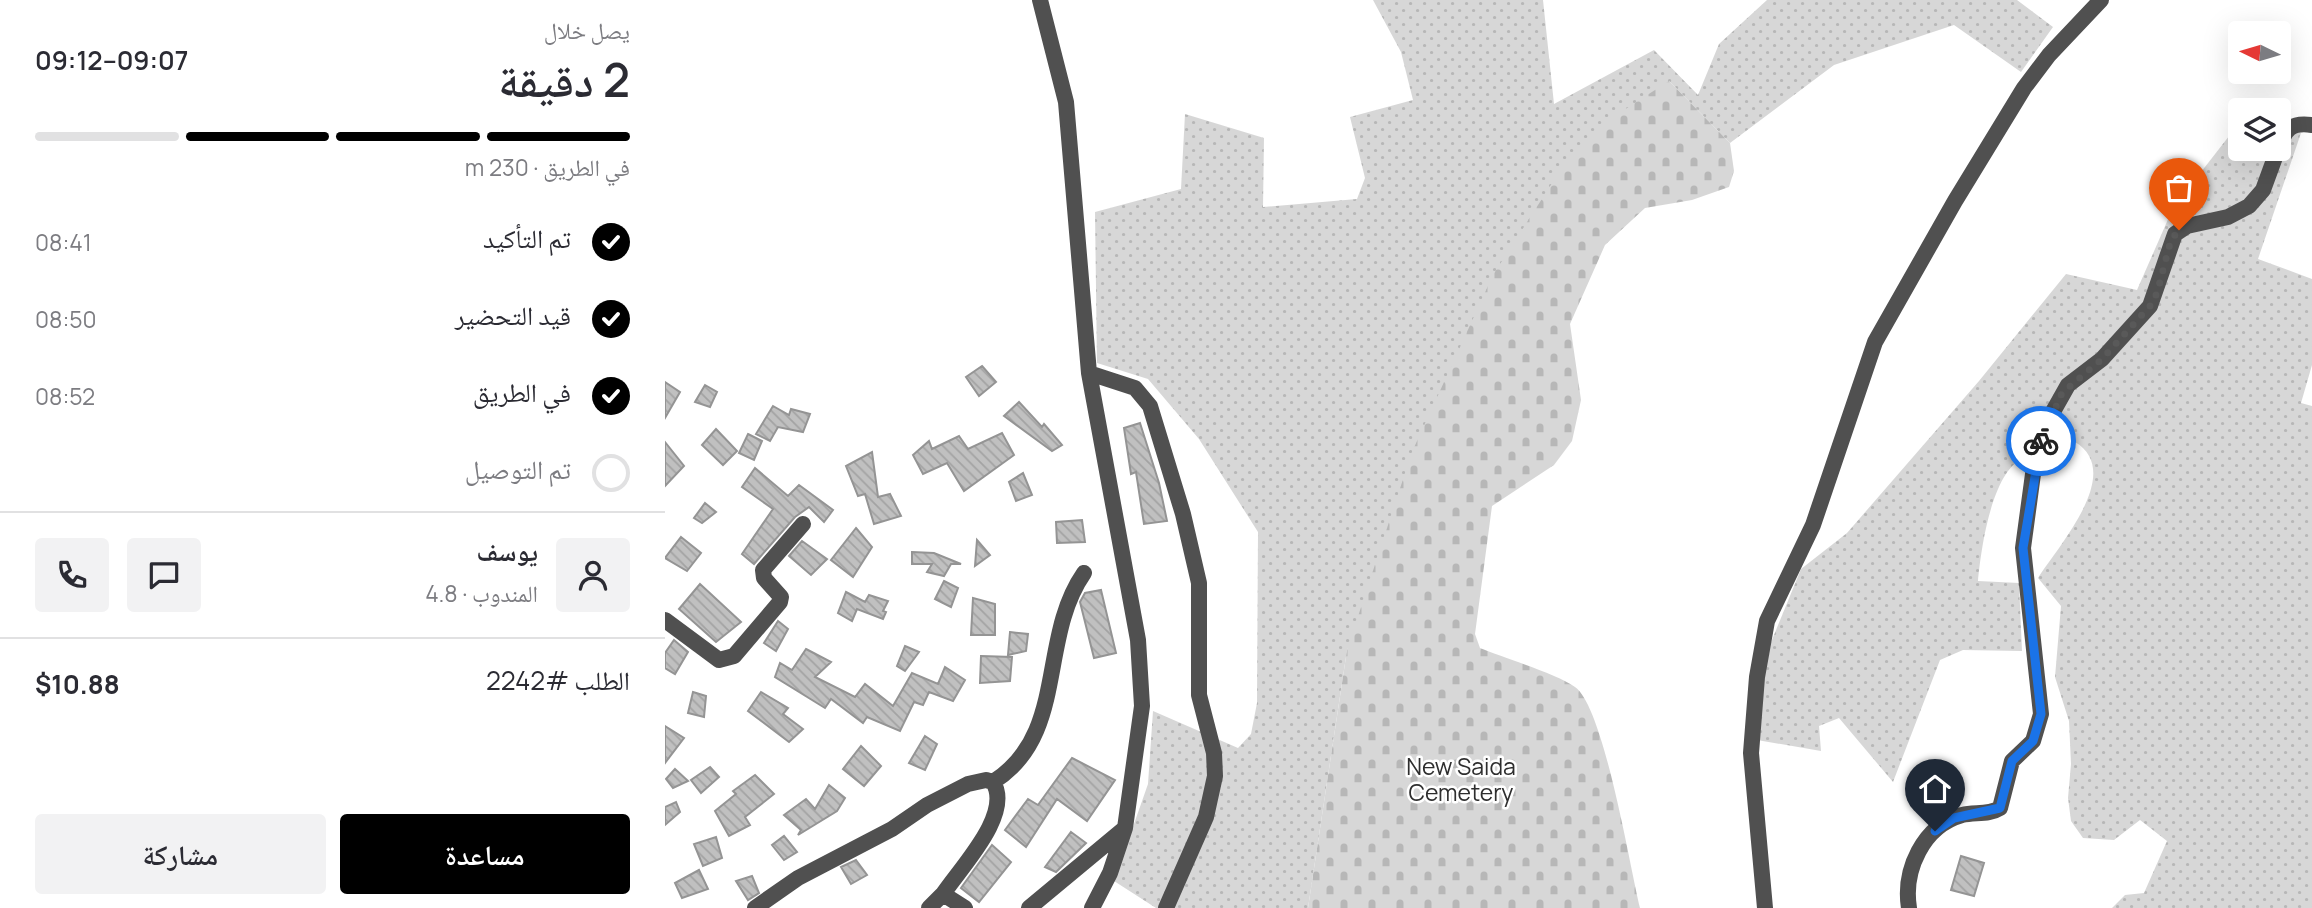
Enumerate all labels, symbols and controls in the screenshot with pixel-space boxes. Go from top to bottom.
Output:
text: يصل خلال [544,14,630,46]
north arrow [2228,21,2291,84]
map controls [2228,21,2291,161]
text: 09:07–09:12 [35,42,188,78]
text: 2 دقيقة [498,48,630,111]
button: layers [2228,98,2291,161]
text: في الطريق · 230 m [465,151,630,183]
pin [2149,158,2209,230]
icon: bag [2160,169,2198,207]
text: تم التأكيد [483,220,571,256]
icon: check [592,223,630,261]
text: 08:41 [35,226,92,258]
text: قيد التحضير [455,297,571,333]
icon: check [592,300,630,338]
text: 08:50 [35,303,97,335]
text: في الطريق [473,374,571,410]
icon: check [592,377,630,415]
text: 08:52 [35,380,95,412]
courier [2006,406,2076,476]
icon: bike [2022,422,2060,460]
text: تم التوصيل [465,451,571,487]
text: يوسف [477,533,538,569]
button: phone [35,538,109,612]
button: chat [127,538,201,612]
button: person [556,538,630,612]
text: المندوب · 4.8 [425,577,538,609]
text: الطلب #2242 [486,662,630,698]
text: $10.88 [35,666,120,702]
park label: New Saida Cemetery [1406,750,1516,808]
pin [1905,759,1965,831]
icon: home [1916,770,1954,808]
button: مشاركة [35,814,326,894]
button: مساعدة [340,814,630,894]

